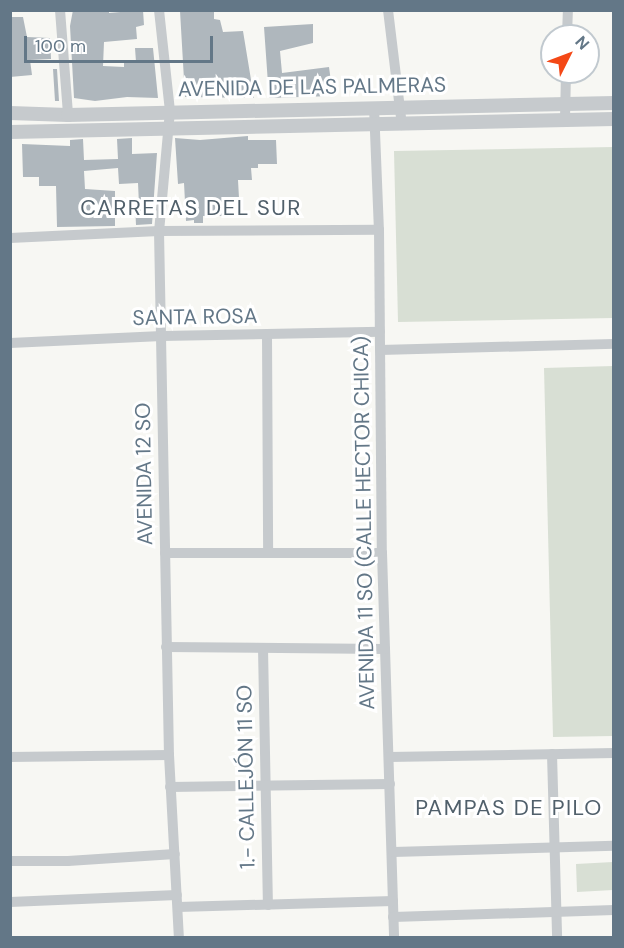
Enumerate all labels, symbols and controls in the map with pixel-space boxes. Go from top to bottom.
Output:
scale bar [27,24,216,62]
north arrow [540,24,600,84]
text: N [571,32,594,54]
text: 100 m [35,34,86,58]
street label: AVENIDA DE LAS PALMERAS [178,72,446,102]
district label: CARRETAS DEL SUR [80,195,302,221]
street label: SANTA ROSA [132,303,258,331]
street label: AVENIDA 11 SO (CALLE HECTOR CHICA) [348,336,380,710]
street label: AVENIDA 12 SO [130,402,158,546]
street label: 1.- CALLEJÓN 11 SO [232,685,260,869]
district label: PAMPAS DE PILO [415,795,603,821]

